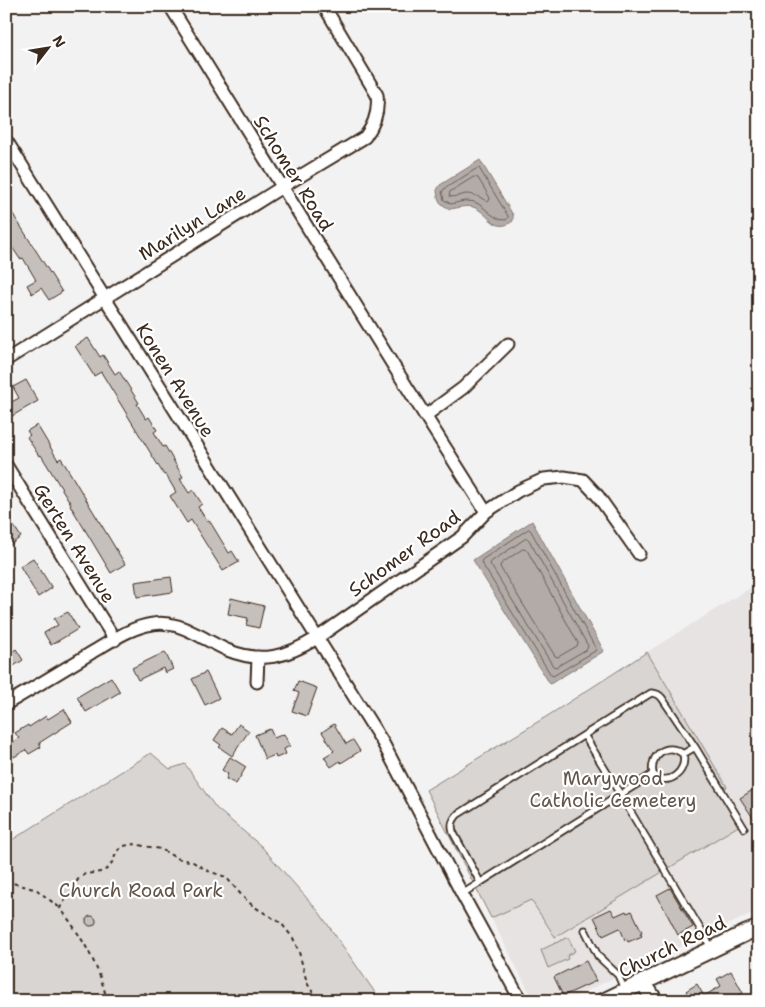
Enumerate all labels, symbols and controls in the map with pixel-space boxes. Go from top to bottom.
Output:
north arrow [22,22,72,72]
text: N [49,32,70,51]
street label: Schomer Road [248,111,339,236]
street label: Marilyn Lane [134,181,251,266]
street label: Konen Avenue [130,318,221,442]
street label: Gerten Avenue [28,479,121,608]
street label: Schomer Road [343,504,465,602]
park label: Marywood Catholic Cemetery [530,766,696,813]
park label: Church Road Park [59,878,223,903]
street label: Church Road [614,910,730,983]

